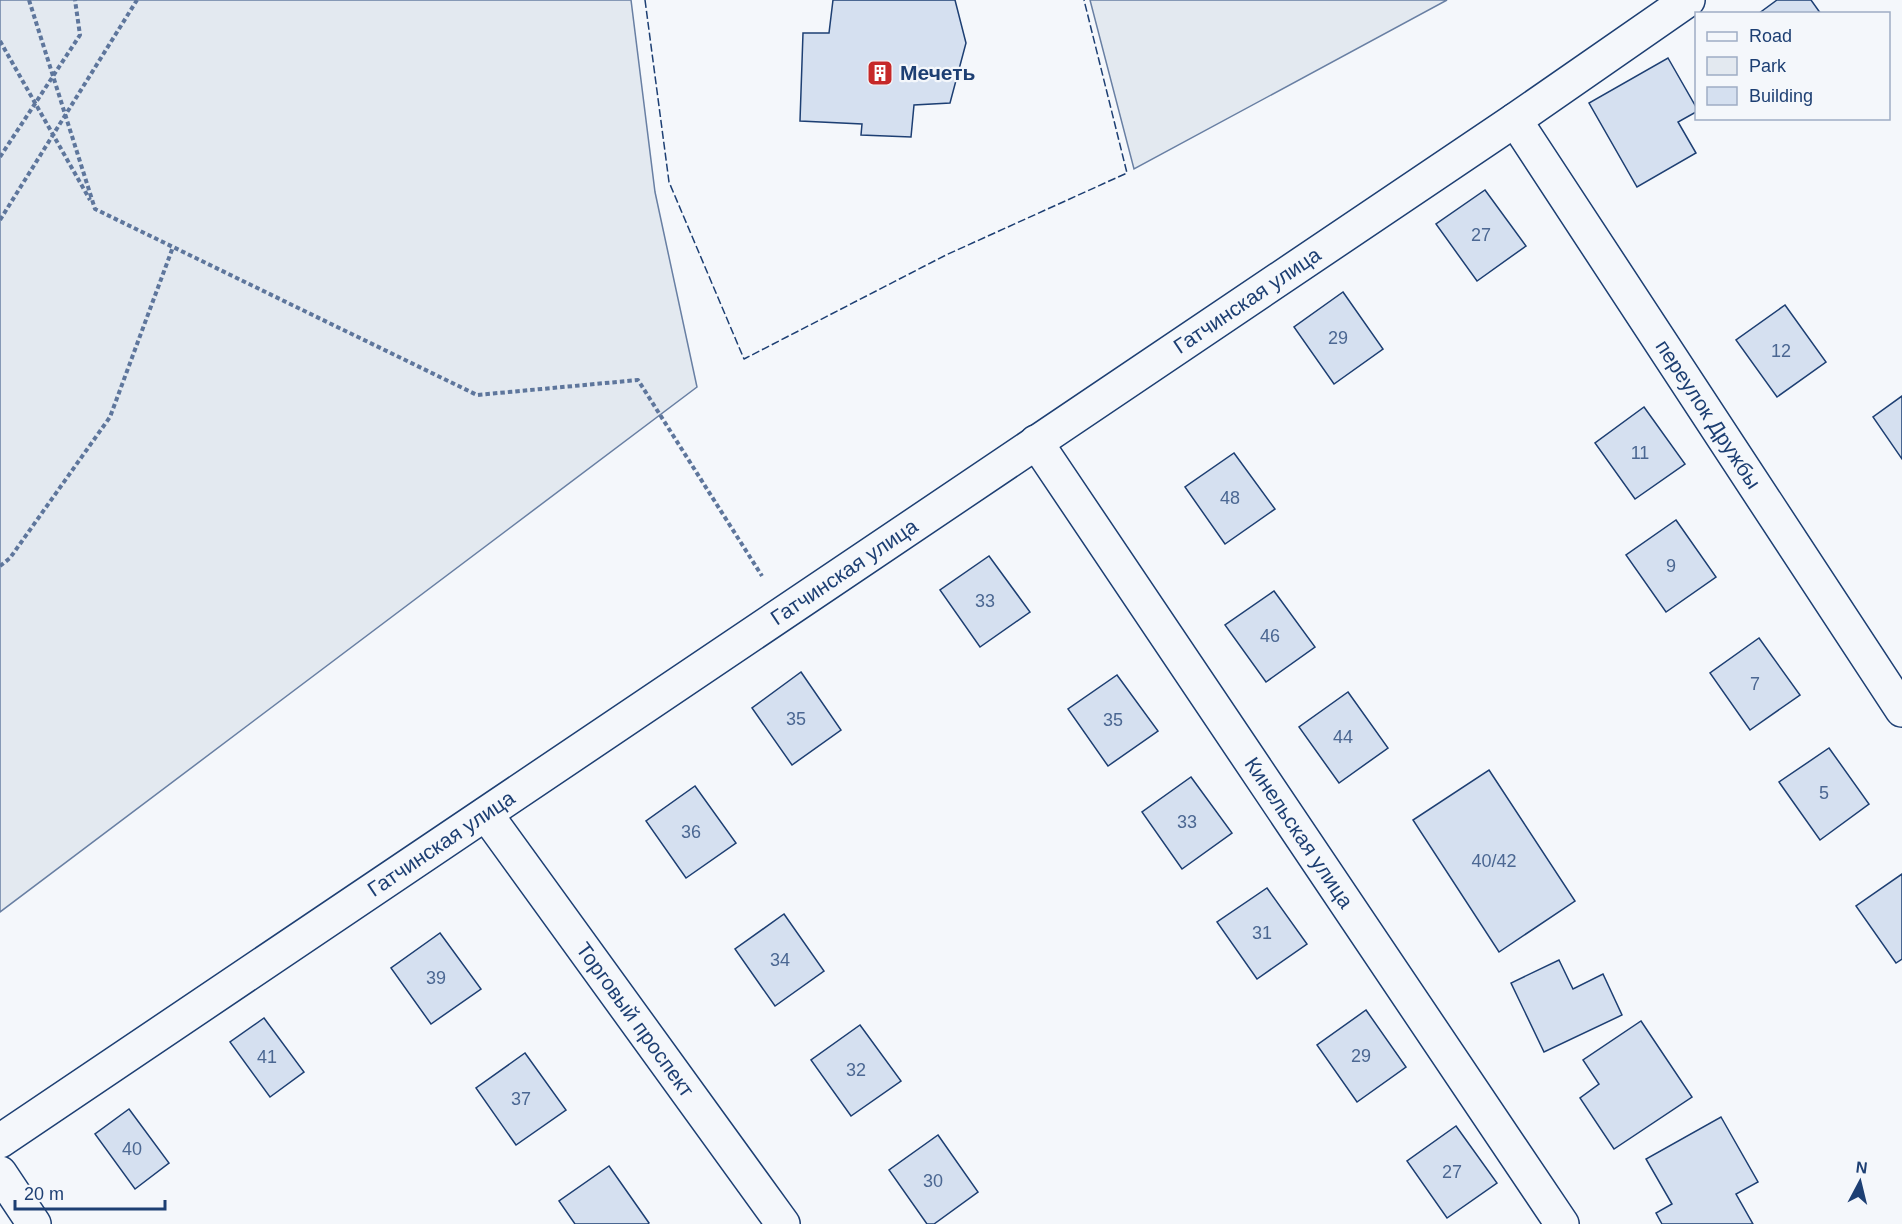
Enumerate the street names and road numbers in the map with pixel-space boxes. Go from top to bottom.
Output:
street label: Гатчинская улица [1169,242,1325,358]
street label: переулок Дружбы [1651,335,1766,493]
street label: Гатчинская улица [766,514,922,629]
street label: Кинельская улица [1240,753,1358,912]
street label: Гатчинская улица [363,785,519,901]
street label: Торговый проспект [572,938,699,1101]

